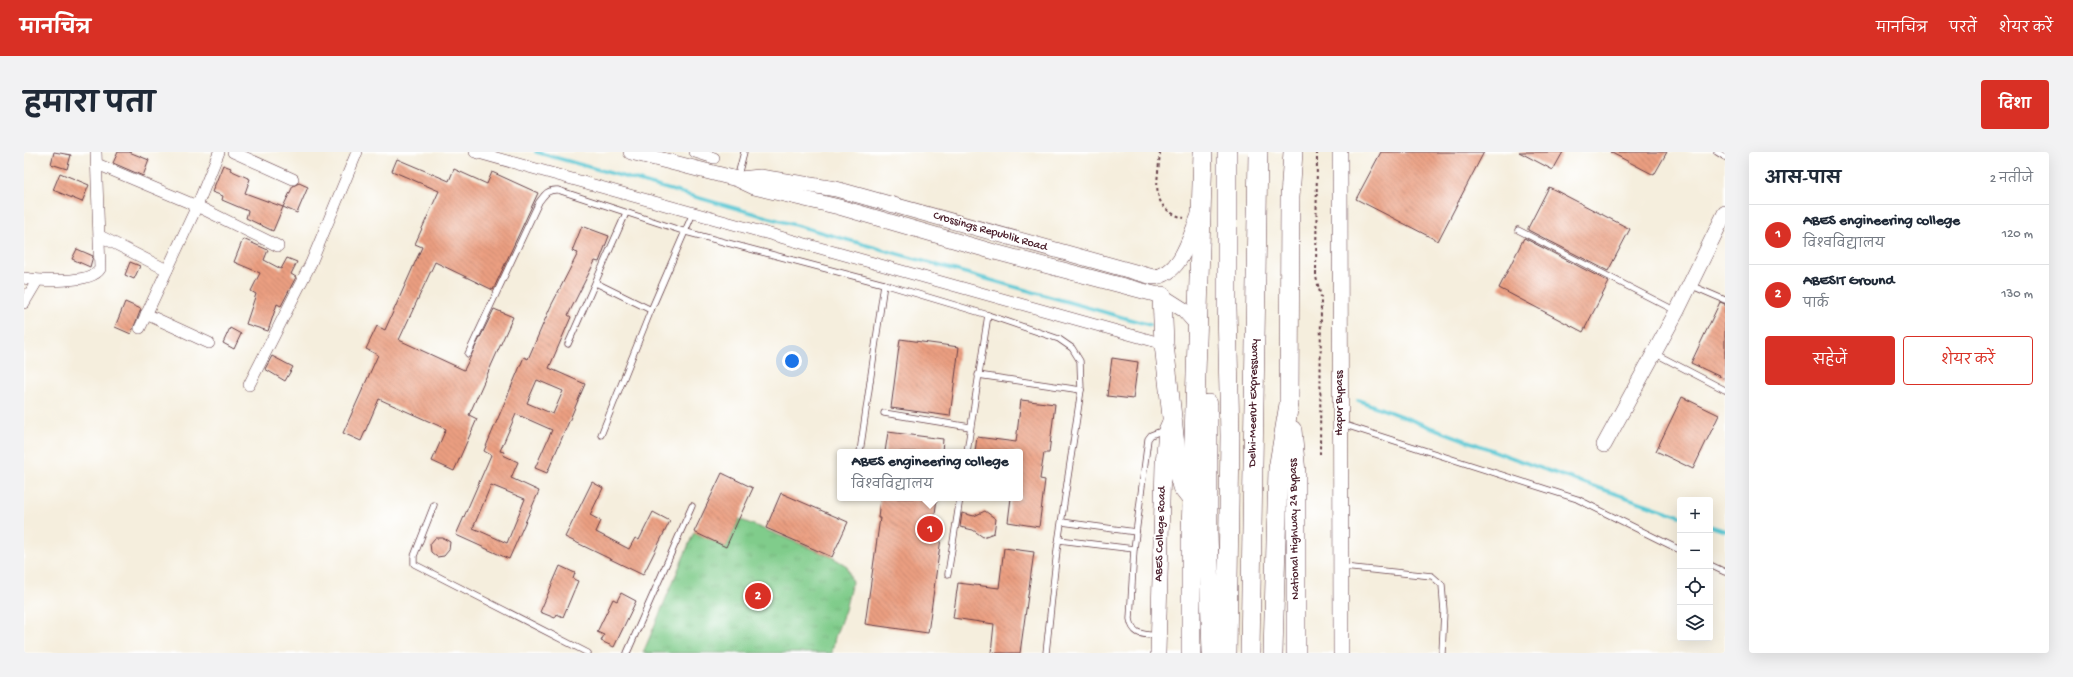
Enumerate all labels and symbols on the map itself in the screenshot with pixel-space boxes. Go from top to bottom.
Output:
street label: Crossings Republik Road [931,209,1050,255]
street label: Delhi-Meerut Expressway [1246,338,1262,468]
your location [782,351,802,371]
street label: Hapur Bypass [1333,370,1347,436]
street label: National Highway 24 Bypass [1287,458,1303,600]
street label: ABES College Road [1152,485,1170,582]
pin: 1 [917,514,943,544]
pin: 2 [745,581,771,611]

